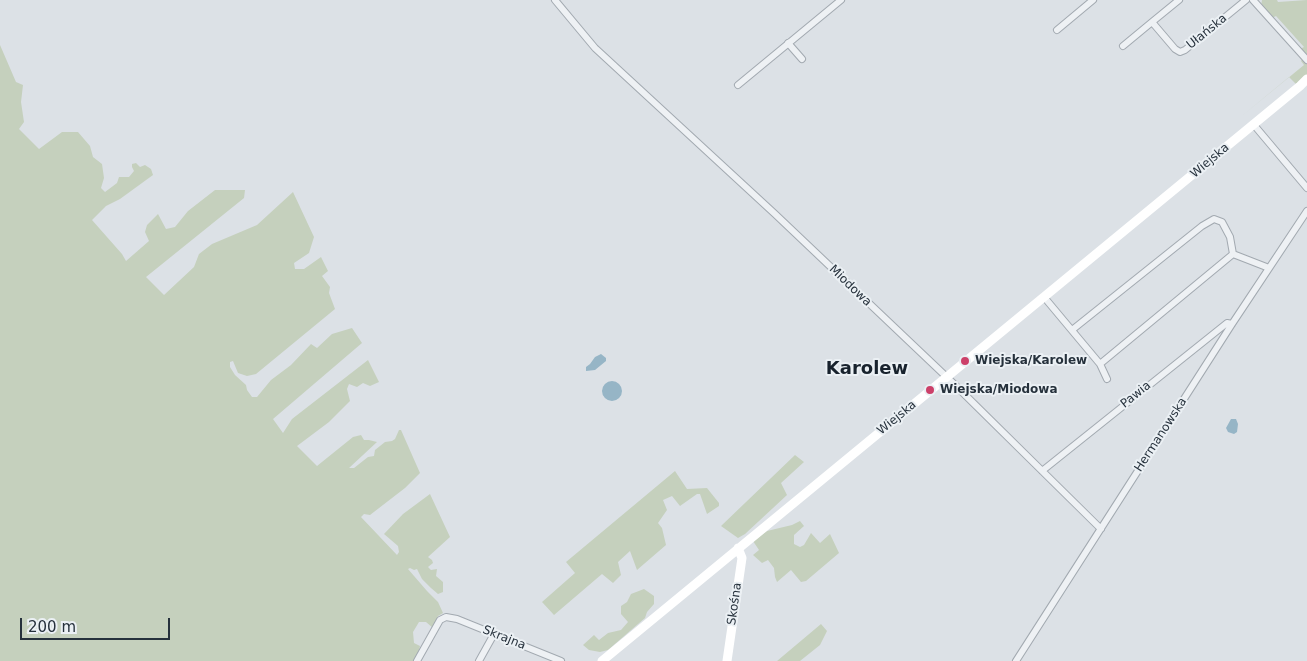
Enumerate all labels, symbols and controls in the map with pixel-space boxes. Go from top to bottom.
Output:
street label: Ułańska [1184,11,1230,53]
street label: Wiejska [1188,141,1232,181]
street label: Miodowa [826,262,874,310]
place label: Wiejska/Karolew [975,354,1087,368]
marker: Wiejska/Karolew [959,355,971,367]
district label: Karolew [826,358,908,380]
street label: Pawia [1118,379,1154,411]
place label: Wiejska/Miodowa [940,383,1058,397]
marker: Wiejska/Miodowa [924,384,936,396]
street label: Hermanowska [1132,395,1190,475]
street label: Wiejska [875,398,919,438]
street label: Skośna [725,582,745,626]
scale bar [22,608,172,640]
text: 200 m [28,618,76,636]
street label: Skrajna [480,623,528,653]

